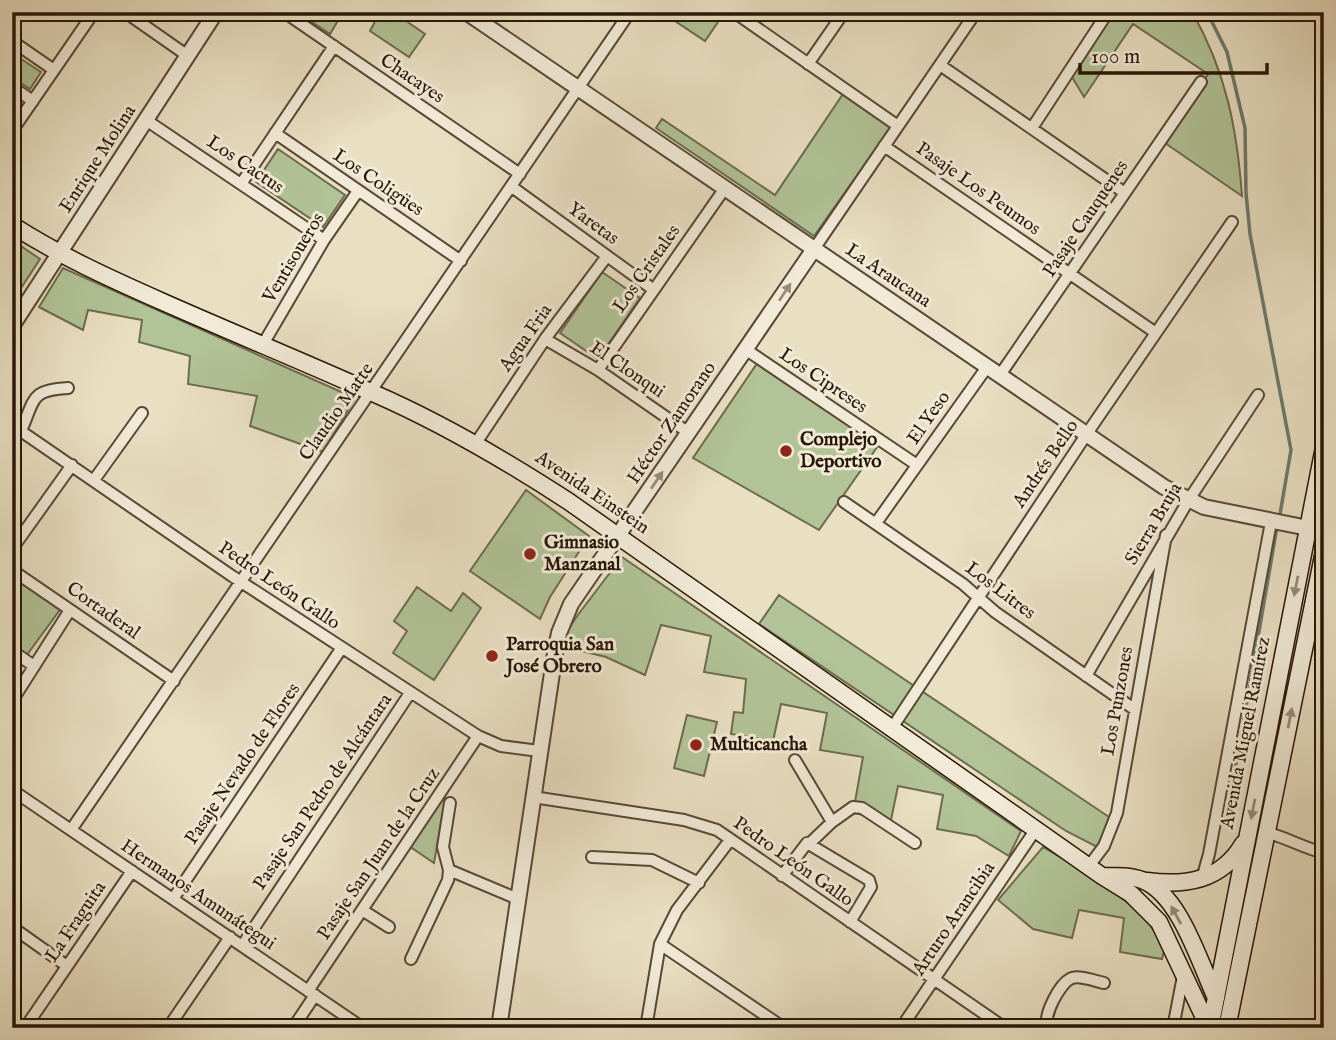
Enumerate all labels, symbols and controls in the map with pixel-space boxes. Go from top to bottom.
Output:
scale bar [1080,32,1268,76]
text: 100 m [1091,44,1140,71]
street label: Chacayes [375,49,449,109]
street label: Enrique Molina [54,100,142,217]
street label: Los Cactus [202,131,288,199]
street label: Pasaje Los Peumos [911,137,1045,241]
street label: Los Coligües [328,144,428,222]
street label: Pasaje Cauquenes [1038,156,1134,282]
street label: Yaretas [563,197,623,251]
street label: Ventisoueros [257,208,330,308]
street label: Los Cristales [608,220,686,318]
street label: La Araucana [840,239,936,314]
one-way arrow [778,282,791,301]
street label: Agua Fria [493,299,558,377]
street label: El Clonqui [585,336,669,404]
street label: Los Cipreses [774,343,872,419]
street label: Héctor Zamorano [622,357,722,489]
street label: Claudio Matte [294,358,380,466]
street label: El Yeso [902,387,956,449]
street label: Andrés Bello [1007,415,1084,514]
place label: Complejo Deportivo [800,428,881,474]
marker: Complejo Deportivo [778,443,794,459]
street label: Avenida Einstein [529,445,654,540]
one-way arrow [650,470,663,489]
street label: Sierra Bruja [1120,478,1188,570]
place label: Gimnasio Manzanal [544,531,622,577]
street label: Pedro León Gallo [214,536,344,636]
marker: Gimnasio Manzanal [522,546,538,562]
street label: Los Litres [960,557,1040,625]
one-way arrow [1291,575,1302,597]
street label: Cortaderal [61,577,145,646]
place label: Parroquia San José Obrero [503,633,614,679]
street label: Avenida Miguel Ramírez [1215,635,1276,832]
street label: Los Punzones [1097,645,1139,757]
marker: Parroquia San José Obrero [484,648,500,664]
street label: Pasaje Nevado de Flores [180,679,306,849]
street label: Pasaje San Pedro de Alcántara [248,689,398,895]
one-way arrow [1285,707,1296,729]
place label: Multicancha [710,733,808,757]
marker: Multicancha [688,737,704,753]
street label: Pasaje San Juan de la Cruz [312,763,446,945]
one-way arrow [1247,798,1258,820]
street label: Pedro León Gallo [728,812,858,912]
street label: Hermanos Amunátegui [116,834,280,956]
street label: Arturo Arancibia [907,857,1001,981]
street label: La Fraguita [40,876,112,967]
one-way arrow [1171,904,1183,924]

